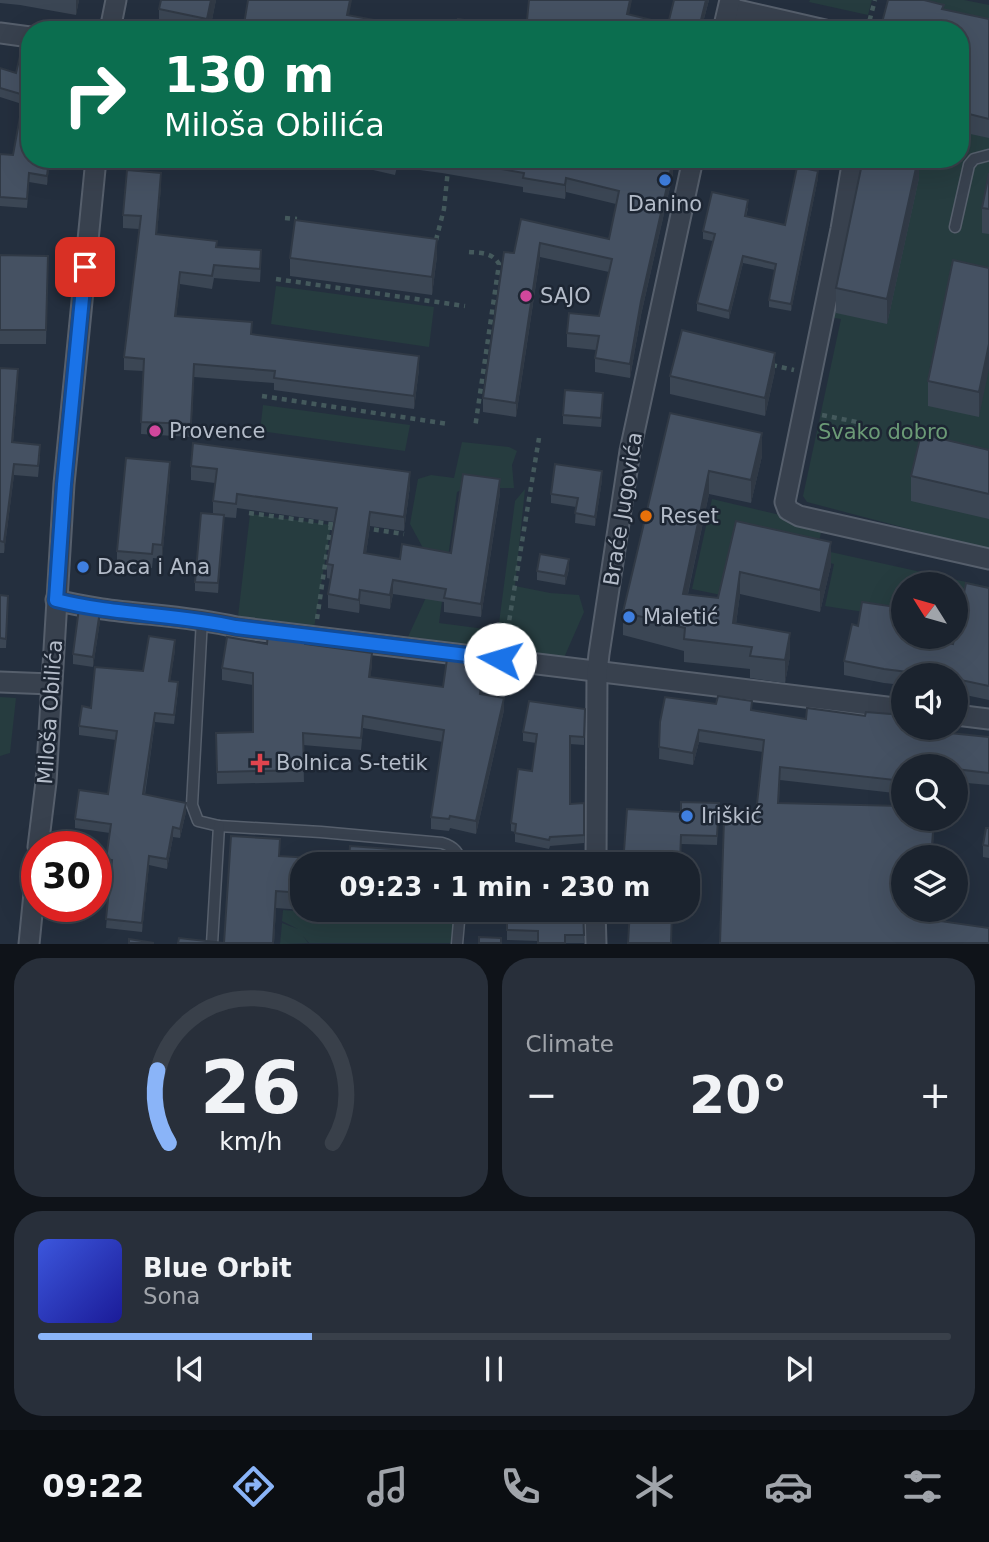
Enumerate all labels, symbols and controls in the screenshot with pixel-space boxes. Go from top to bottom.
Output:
text: 130 m [164,47,334,104]
icon: right [49,49,140,140]
text: Miloša Obilića [164,106,385,144]
marker: Danino [657,172,673,188]
place label: Danino [628,192,702,216]
pin [55,237,115,297]
icon: arrive [66,248,104,286]
place label: SAJO [540,284,591,308]
marker: SAJO [518,288,534,304]
place label: Provence [169,419,265,443]
park label: Svako dobro [818,420,948,444]
marker: Provence [147,423,163,439]
street label: Braće Jugovića [599,430,647,588]
place label: Reset [660,504,719,528]
marker: Reset [638,508,654,524]
place label: Daca i Ana [97,555,210,579]
marker: Daca i Ana [75,559,91,575]
north arrow [891,572,968,649]
map controls [891,572,968,922]
place label: Maletić [643,605,718,629]
marker: Maletić [621,609,637,625]
position arrow [463,622,537,696]
street label: Miloša Obilića [33,639,67,785]
button: sound [891,663,968,740]
place label: Bolnica S-tetik [276,751,428,775]
marker: Bolnica S-tetik [250,753,270,773]
button: search [891,754,968,831]
place label: Iriškić [701,804,762,828]
marker: Iriškić [679,808,695,824]
speed limit sign: 30 [21,831,112,922]
button: layers [891,845,968,922]
text: 09:23 · 1 min · 230 m [340,872,650,902]
text: Climate [526,1031,614,1057]
text: 26 [200,1046,301,1131]
text: 20° [689,1065,787,1125]
text: − [526,1073,557,1117]
text: + [919,1073,951,1117]
text: km/h [219,1127,282,1156]
text: Blue Orbit [143,1253,292,1283]
text: Sona [143,1283,200,1309]
icon: previous [171,1350,209,1388]
icon: pause [475,1350,513,1388]
icon: next [780,1350,818,1388]
icon: directions [229,1462,278,1511]
icon: music [363,1462,412,1511]
icon: phone [496,1462,545,1511]
icon: climate [630,1462,679,1511]
icon: car [764,1462,813,1511]
icon: filters [898,1462,947,1511]
text: 09:22 [42,1467,144,1505]

